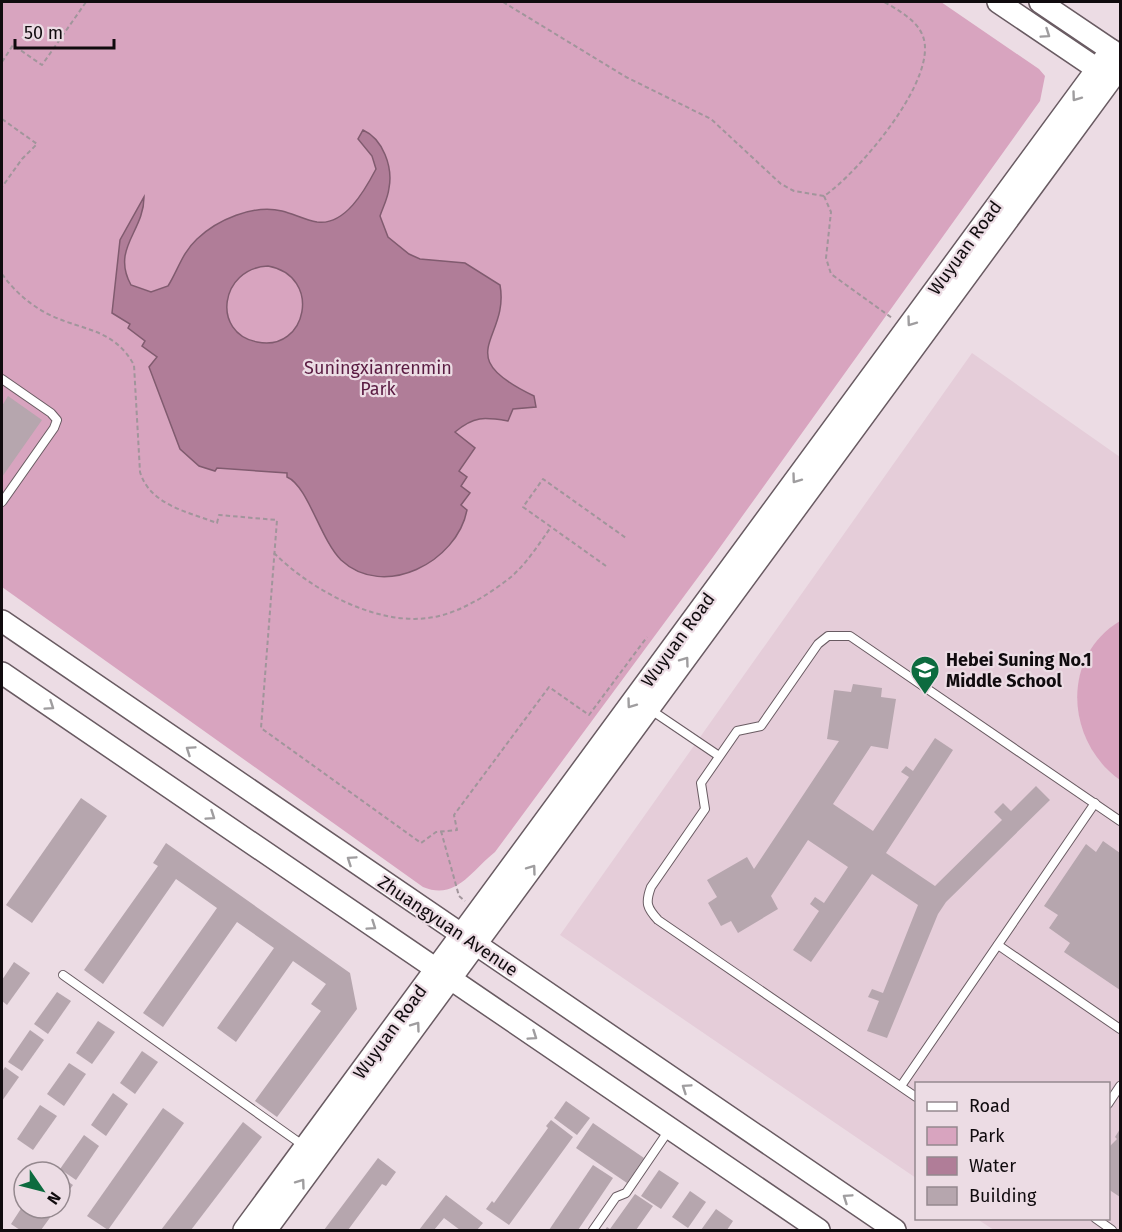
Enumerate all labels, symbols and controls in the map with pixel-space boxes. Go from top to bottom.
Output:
scale bar [15,12,114,50]
text: 50 m [24,22,63,44]
one-way arrow [1040,27,1051,38]
one-way arrow [1073,90,1084,101]
street label: Wuyuan Road [923,197,1007,299]
one-way arrow [908,315,919,326]
park label: Suningxianrenmin Park [304,357,452,400]
one-way arrow [792,472,803,483]
street label: Wuyuan Road [636,589,720,691]
place label: Hebei Suning No.1 Middle School [946,649,1092,692]
school or university icon: Hebei Suning No.1 Middle School [909,654,941,696]
one-way arrow [677,657,688,668]
one-way arrow [627,697,638,708]
one-way arrow [43,699,54,710]
one-way arrow [186,746,197,757]
one-way arrow [204,809,215,820]
one-way arrow [347,856,358,867]
one-way arrow [525,865,536,876]
street label: Zhuangyuan Avenue [374,871,522,981]
one-way arrow [365,919,376,930]
street label: Wuyuan Road [348,981,432,1083]
one-way arrow [409,1022,420,1033]
one-way arrow [527,1029,538,1040]
legend [915,1082,1110,1220]
one-way arrow [681,1084,692,1095]
text: Road [969,1095,1011,1117]
text: Park [969,1125,1005,1147]
text: Water [969,1155,1016,1177]
north arrow [12,1160,72,1220]
one-way arrow [294,1179,305,1190]
text: Building [969,1185,1037,1207]
text: N [43,1189,65,1208]
one-way arrow [843,1193,853,1205]

